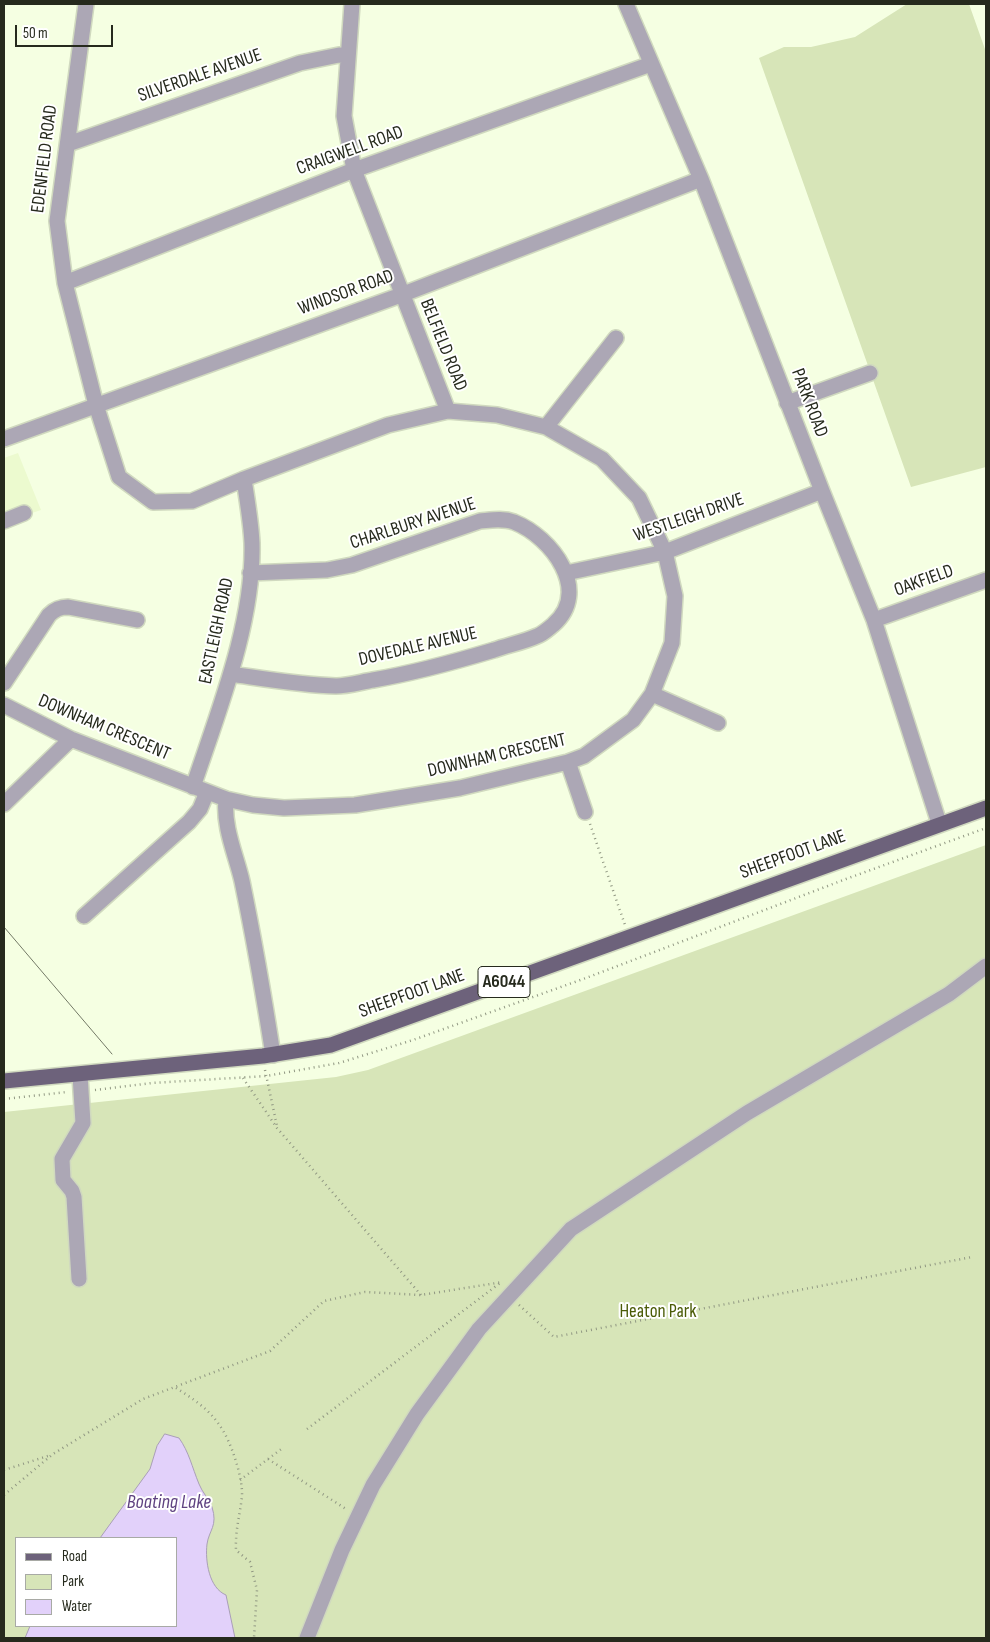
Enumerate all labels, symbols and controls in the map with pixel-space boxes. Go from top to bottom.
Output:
scale bar [18,15,115,47]
text: 50 m [23,24,48,43]
street label: SILVERDALE AVENUE [135,44,265,108]
street label: EDENFIELD ROAD [27,104,63,214]
street label: CRAIGWELL ROAD [294,121,406,181]
street label: WINDSOR ROAD [295,265,397,321]
street label: BELFIELD ROAD [414,296,472,394]
street label: PARK ROAD [786,366,832,440]
street label: WESTLEIGH DRIVE [631,488,747,548]
street label: CHARLBURY AVENUE [347,493,479,555]
street label: OAKFIELD [891,560,957,602]
street label: EASTLEIGH ROAD [195,576,239,686]
street label: DOVEDALE AVENUE [357,622,479,672]
street label: DOWNHAM CRESCENT [35,690,173,766]
street label: DOWNHAM CRESCENT [426,729,568,783]
street label: SHEEPFOOT LANE [737,825,849,885]
street label: SHEEPFOOT LANE [356,964,468,1024]
road number: A6044 [478,966,530,998]
park label: Heaton Park [619,1301,697,1323]
water label: Boating Lake [127,1491,211,1515]
legend [15,1537,178,1627]
text: Road [62,1547,87,1566]
text: Park [62,1572,84,1591]
text: Water [62,1597,92,1616]

